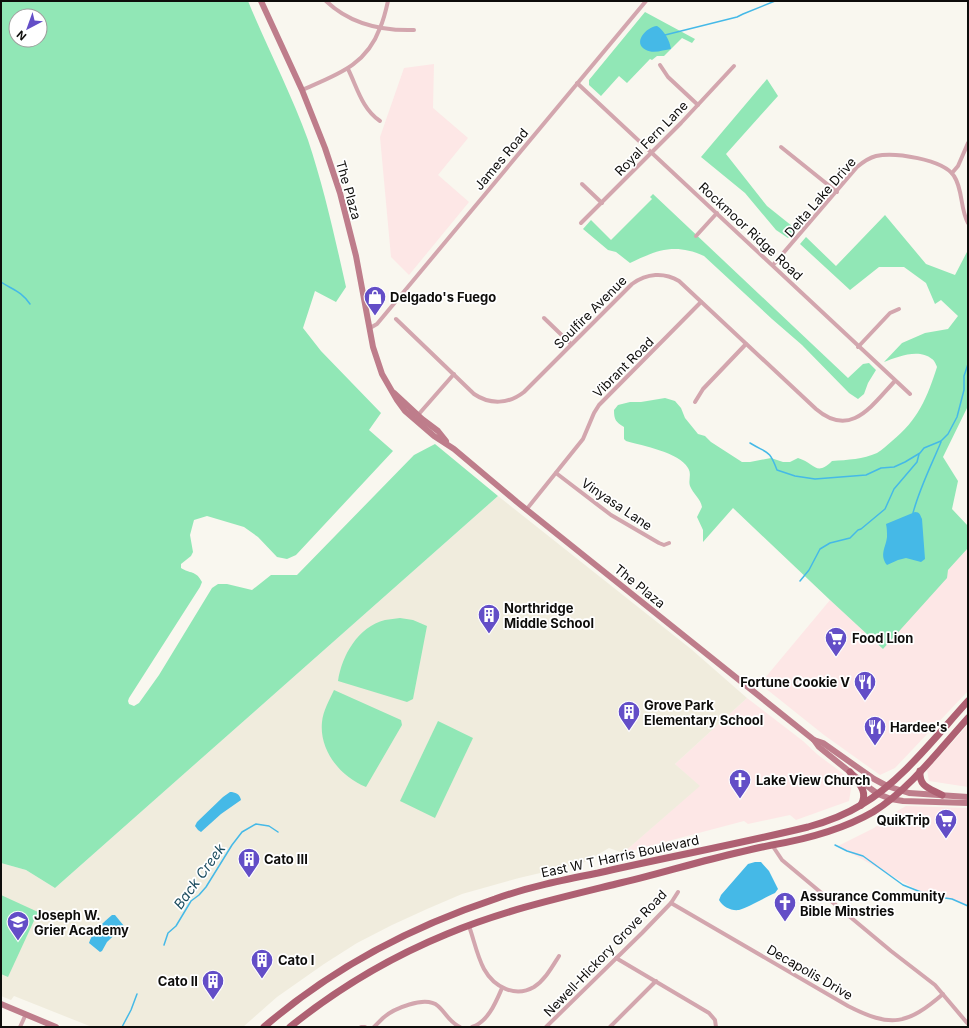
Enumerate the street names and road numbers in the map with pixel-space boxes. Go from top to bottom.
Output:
street label: Royal Fern Lane [611,97,691,179]
street label: James Road [471,125,531,193]
street label: Delta Lake Drive [781,154,859,240]
street label: The Plaza [333,159,365,221]
street label: Rockmoor Ridge Road [696,179,806,283]
street label: Soulfire Avenue [550,272,630,352]
street label: Vibrant Road [589,333,657,401]
street label: Vinyasa Lane [579,474,655,534]
street label: The Plaza [611,561,669,611]
street label: East W T Harris Boulevard [540,831,700,881]
street label: Newell-Hickory Grove Road [540,886,670,1020]
street label: Decapolis Drive [764,941,856,1003]

